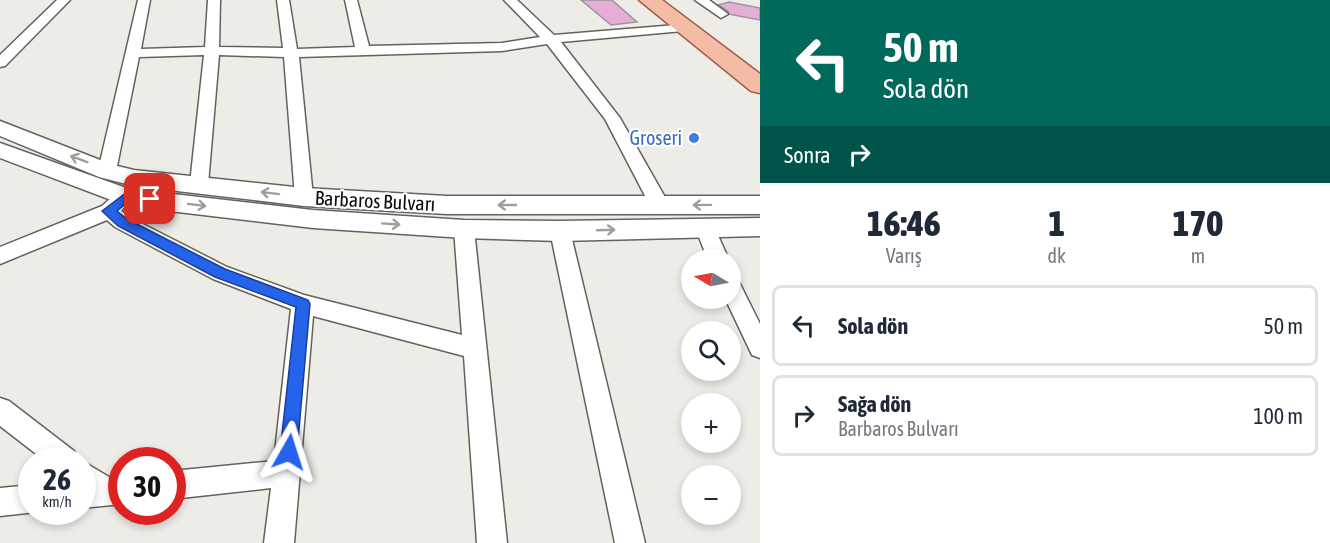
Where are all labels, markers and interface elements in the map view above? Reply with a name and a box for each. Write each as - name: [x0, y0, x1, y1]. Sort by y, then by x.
- text: 50 m: [883, 23, 958, 71]
- icon: left: [784, 24, 862, 102]
- text: Sola dön: [883, 73, 969, 104]
- place label: Groseri: [629, 126, 682, 149]
- marker: Groseri: [687, 131, 701, 145]
- icon: right: [843, 138, 876, 171]
- text: Sonra: [784, 142, 831, 168]
- one-way arrow: [70, 153, 89, 164]
- pin: [124, 173, 175, 224]
- icon: arrive: [133, 182, 166, 215]
- street label: Barbaros Bulvarı: [314, 186, 436, 215]
- one-way arrow: [261, 187, 280, 198]
- one-way arrow: [497, 199, 517, 211]
- one-way arrow: [692, 199, 712, 211]
- one-way arrow: [186, 200, 206, 211]
- text: 16:46: [867, 202, 941, 244]
- text: 1: [1048, 202, 1065, 244]
- text: 170: [1172, 202, 1223, 244]
- one-way arrow: [380, 219, 400, 230]
- one-way arrow: [596, 224, 616, 236]
- text: Varış: [886, 244, 922, 267]
- text: dk: [1048, 244, 1066, 267]
- text: m: [1191, 244, 1205, 267]
- north arrow: [681, 249, 741, 309]
- map controls: [681, 249, 741, 525]
- icon: left: [787, 309, 820, 342]
- text: Sola dön: [838, 313, 908, 339]
- text: 50 m: [1263, 313, 1303, 339]
- button: search: [681, 321, 741, 381]
- text: Sağa dön: [838, 391, 911, 417]
- button: +: [681, 393, 741, 453]
- icon: right: [787, 399, 820, 432]
- text: 100 m: [1253, 403, 1303, 429]
- text: Barbaros Bulvarı: [838, 417, 959, 440]
- position arrow: [257, 420, 321, 484]
- speed limit sign: 30: [108, 447, 186, 525]
- text: 26: [43, 462, 71, 496]
- button: −: [681, 465, 741, 525]
- text: km/h: [42, 493, 72, 510]

